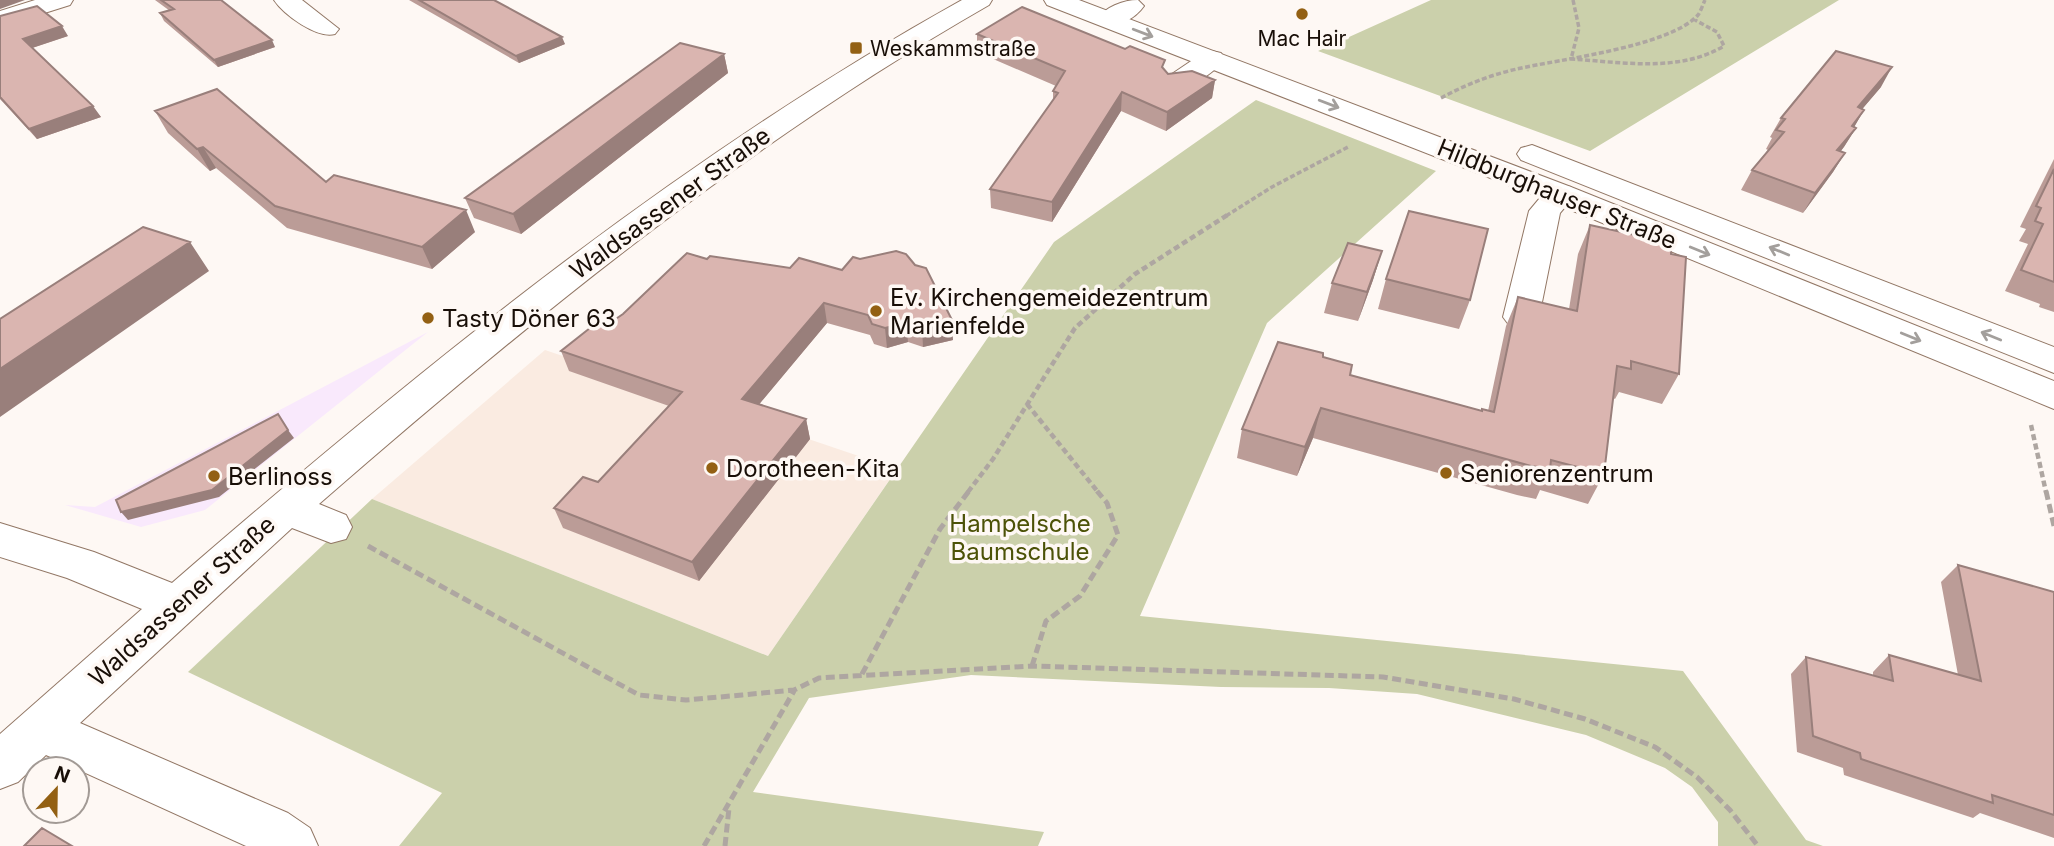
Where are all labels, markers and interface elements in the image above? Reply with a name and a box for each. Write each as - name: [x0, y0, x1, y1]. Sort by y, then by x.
- marker: Mac Hair: [1294, 6, 1310, 22]
- place label: Mac Hair: [1257, 26, 1347, 51]
- one-way arrow: [1131, 28, 1153, 40]
- place label: Weskammstraße: [870, 36, 1036, 61]
- marker: Weskammstraße: [848, 40, 864, 56]
- one-way arrow: [1318, 98, 1340, 111]
- street label: Waldsassener Straße: [564, 121, 776, 285]
- street label: Hildburghauser Straße: [1433, 133, 1681, 255]
- one-way arrow: [1769, 244, 1791, 257]
- one-way arrow: [1689, 246, 1710, 259]
- place label: Ev. Kirchengemeidezentrum Marienfelde: [890, 283, 1209, 340]
- marker: Ev. Kirchengemeidezentrum Marienfelde: [868, 303, 884, 319]
- place label: Tasty Döner 63: [442, 304, 616, 333]
- marker: Tasty Döner 63: [420, 310, 436, 326]
- one-way arrow: [1980, 329, 2002, 342]
- one-way arrow: [1899, 331, 1921, 344]
- place label: Dorotheen-Kita: [726, 454, 900, 483]
- place label: Seniorenzentrum: [1460, 459, 1654, 488]
- marker: Dorotheen-Kita: [704, 460, 720, 476]
- place label: Berlinoss: [228, 462, 333, 491]
- marker: Seniorenzentrum: [1438, 465, 1454, 481]
- marker: Berlinoss: [206, 468, 222, 484]
- park label: Hampelsche Baumschule: [949, 509, 1091, 566]
- street label: Waldsassener Straße: [83, 510, 281, 692]
- north arrow: [21, 755, 91, 825]
- text: N: [51, 761, 73, 788]

